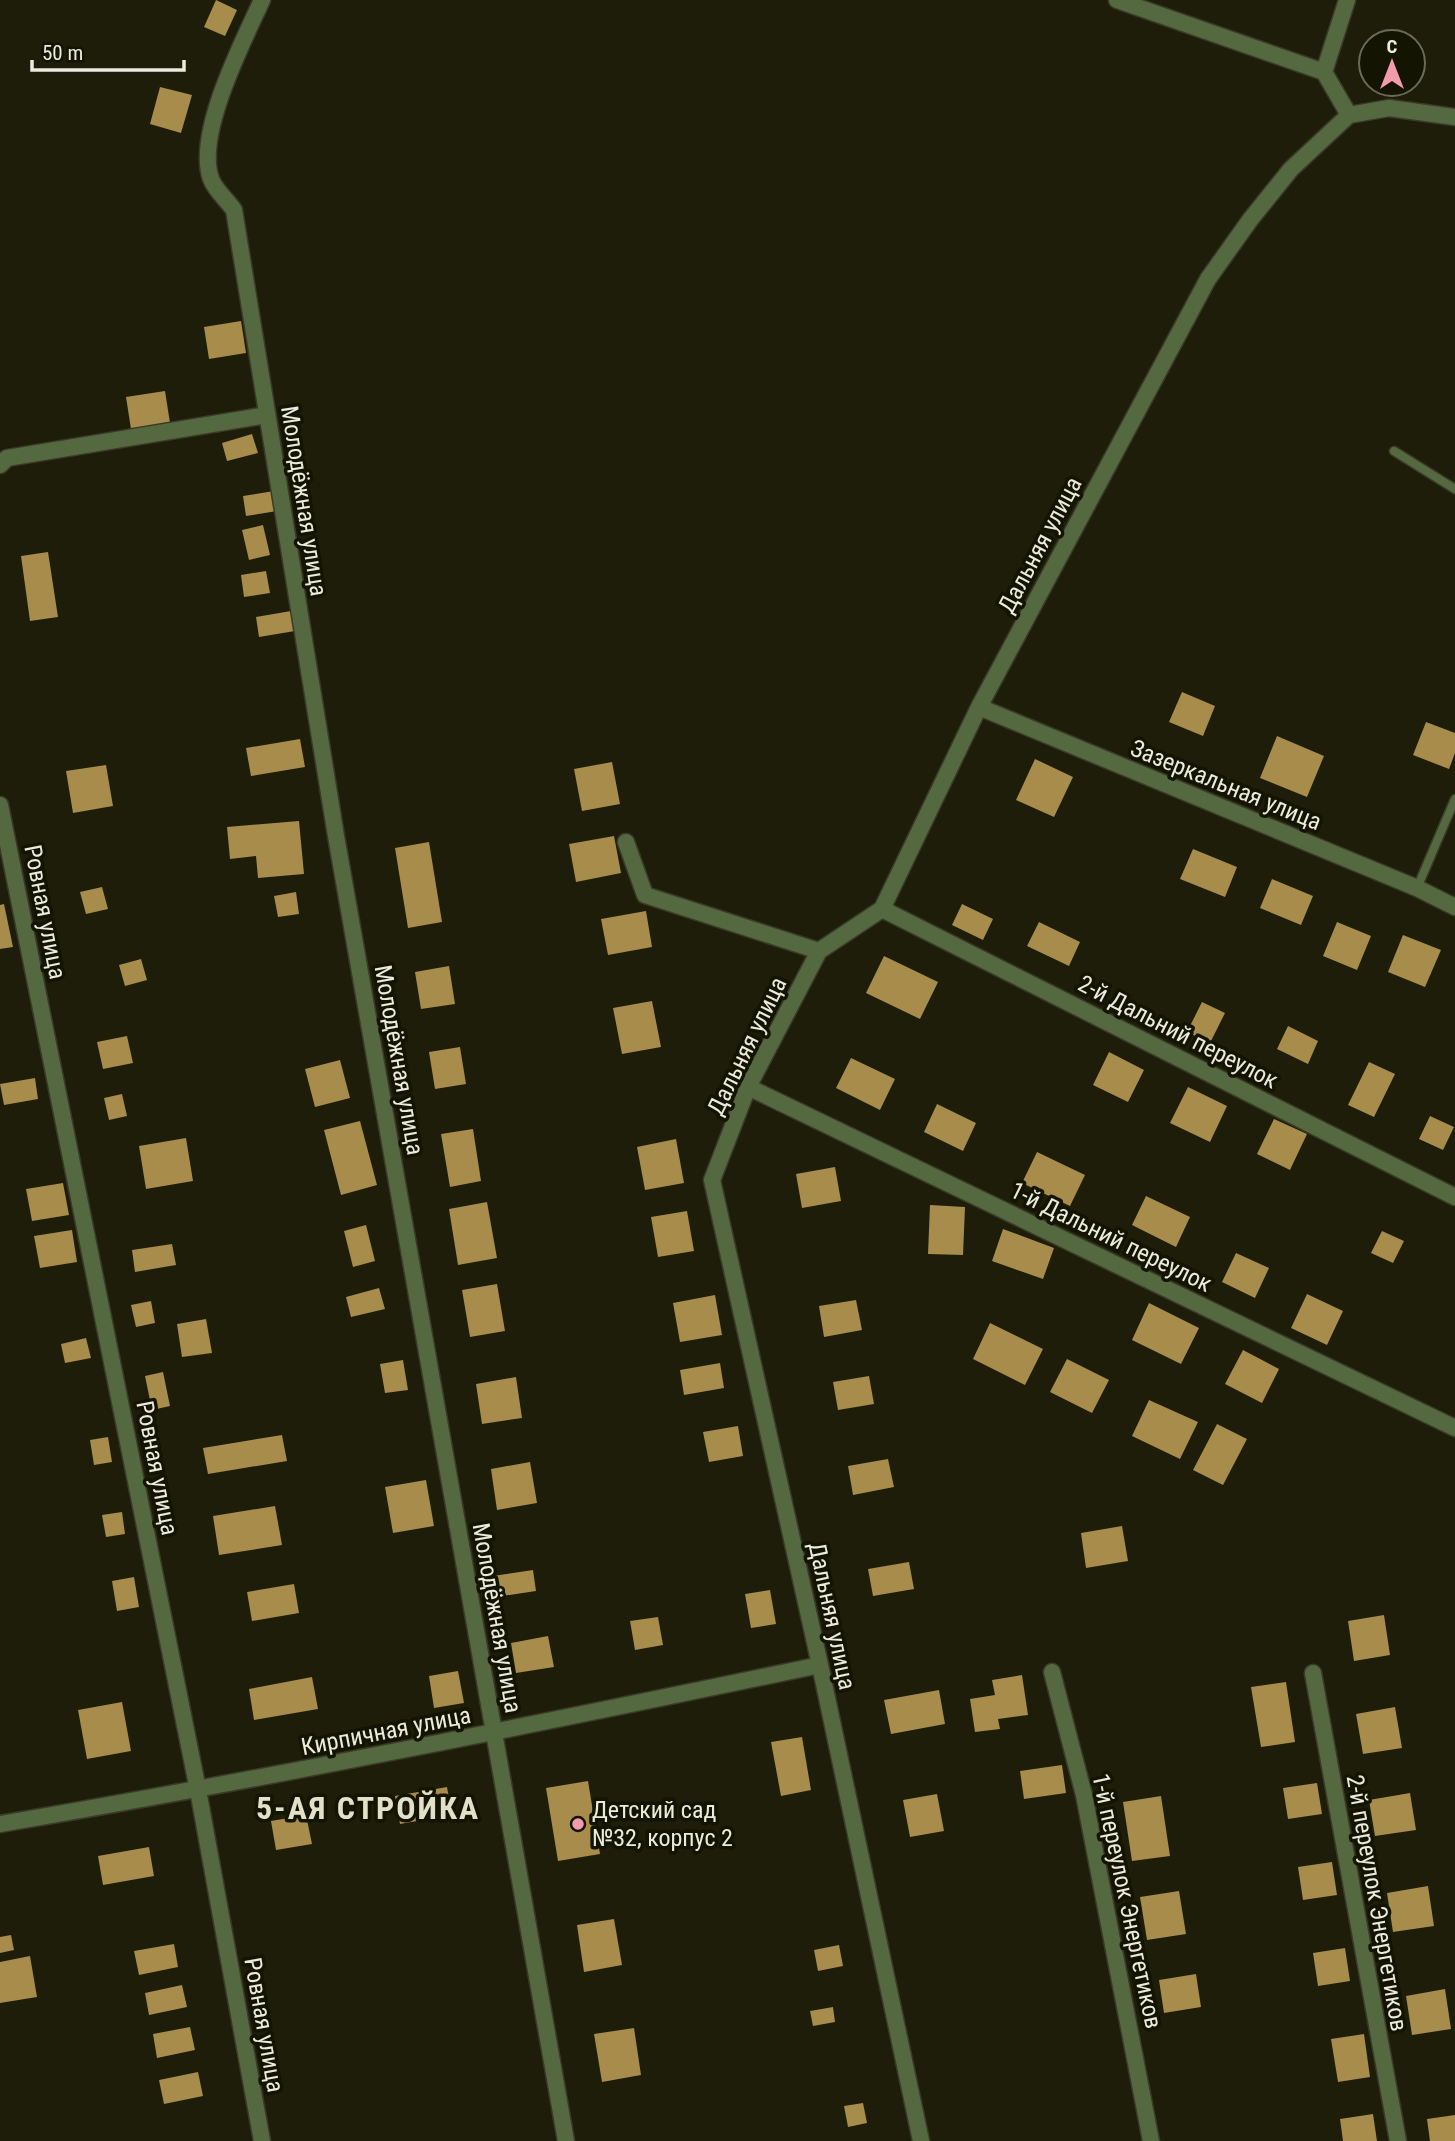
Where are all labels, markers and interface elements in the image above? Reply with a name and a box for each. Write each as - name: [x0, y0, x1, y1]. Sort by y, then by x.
- scale bar: [32, 28, 184, 72]
- north arrow: [1357, 28, 1427, 98]
- text: С: [1387, 35, 1398, 58]
- text: 50 m: [42, 41, 83, 65]
- street label: Молодёжная улица: [275, 404, 333, 598]
- street label: Дальняя улица: [992, 472, 1088, 618]
- street label: Зазеркальная улица: [1126, 734, 1326, 836]
- street label: Ровная улица: [18, 843, 72, 981]
- street label: Молодёжная улица: [369, 963, 429, 1157]
- street label: 2-й Дальний переулок: [1073, 969, 1283, 1095]
- street label: Дальняя улица: [702, 972, 792, 1120]
- street label: 1-й Дальний переулок: [1006, 1176, 1217, 1298]
- street label: Ровная улица: [130, 1399, 184, 1537]
- street label: Молодёжная улица: [467, 1521, 527, 1715]
- street label: Дальняя улица: [803, 1540, 861, 1692]
- street label: Кирпичная улица: [299, 1701, 473, 1761]
- street label: 1-й переулок Энергетиков: [1086, 1771, 1168, 2031]
- street label: 2-й переулок Энергетиков: [1341, 1773, 1413, 2033]
- district label: 5-АЯ СТРОЙКА: [256, 1789, 480, 1827]
- place label: Детский сад №32, корпус 2: [592, 1796, 733, 1852]
- marker: Детский сад №32, корпус 2: [570, 1816, 586, 1832]
- street label: Ровная улица: [238, 1956, 290, 2094]

